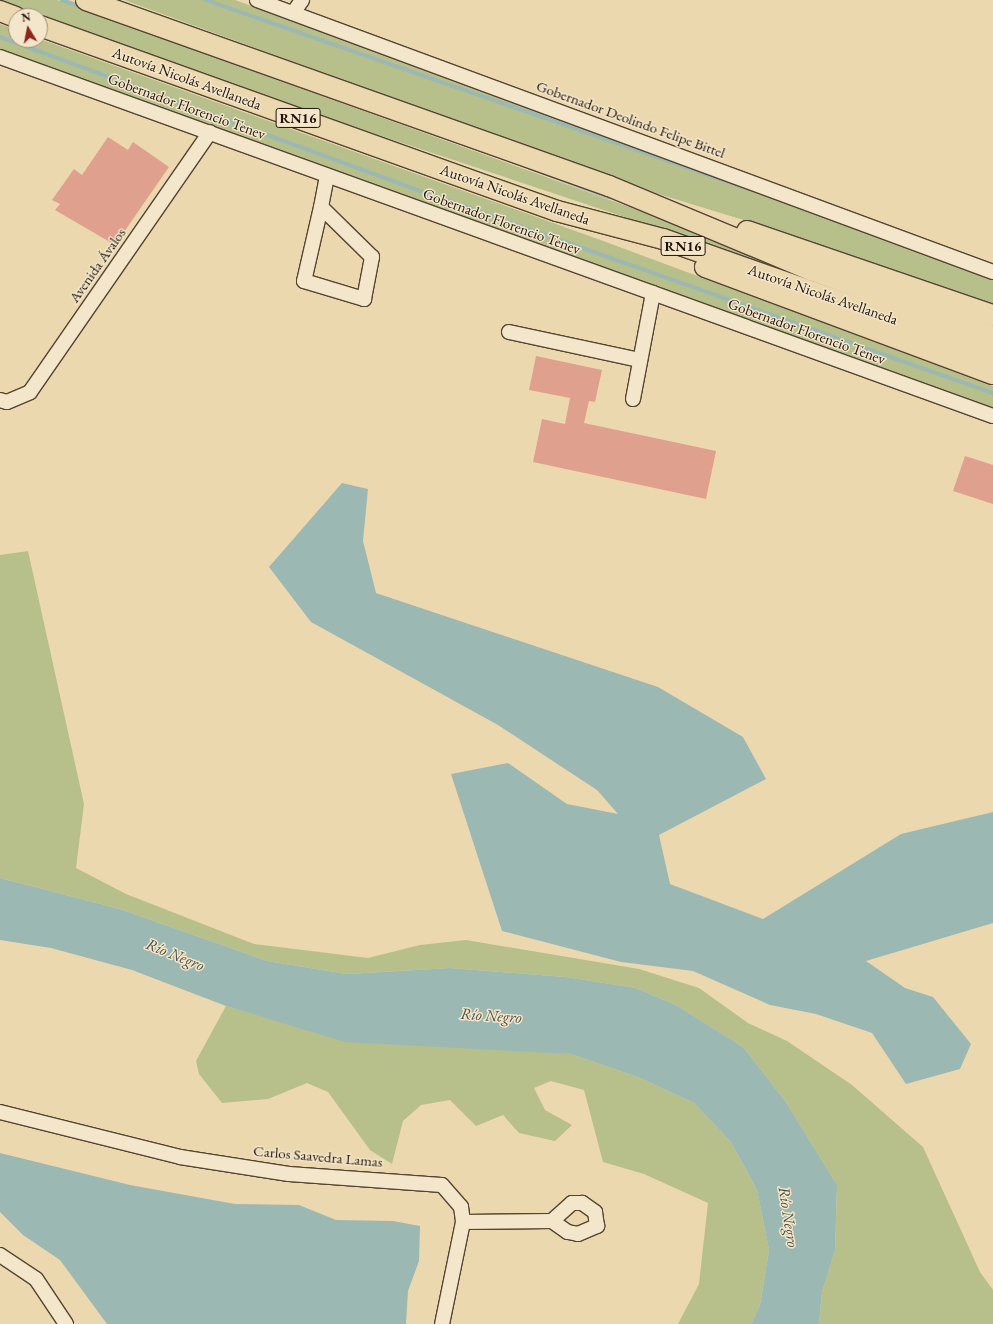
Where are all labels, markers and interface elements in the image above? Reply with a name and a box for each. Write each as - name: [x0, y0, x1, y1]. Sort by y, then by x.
- north arrow: [8, 8, 48, 48]
- text: N: [20, 10, 32, 25]
- street label: Autovía Nicolás Avellaneda: [110, 43, 264, 113]
- street label: Gobernador Florencio Tenev: [106, 69, 268, 143]
- street label: Gobernador Deolindo Felipe Bittel: [534, 76, 728, 162]
- road number: RN16: [275, 106, 321, 130]
- street label: Autovía Nicolás Avellaneda: [438, 160, 592, 228]
- street label: Gobernador Florencio Tenev: [421, 184, 583, 258]
- street label: Avenida Ávalos: [65, 224, 129, 306]
- road number: RN16: [660, 234, 706, 258]
- street label: Autovía Nicolás Avellaneda: [746, 260, 900, 328]
- street label: Gobernador Florencio Tenev: [726, 294, 888, 368]
- water label: Río Negro: [143, 935, 207, 975]
- water label: Río Negro: [460, 1004, 522, 1028]
- street label: Carlos Saavedra Lamas: [253, 1141, 383, 1171]
- water label: Río Negro: [774, 1185, 802, 1249]

